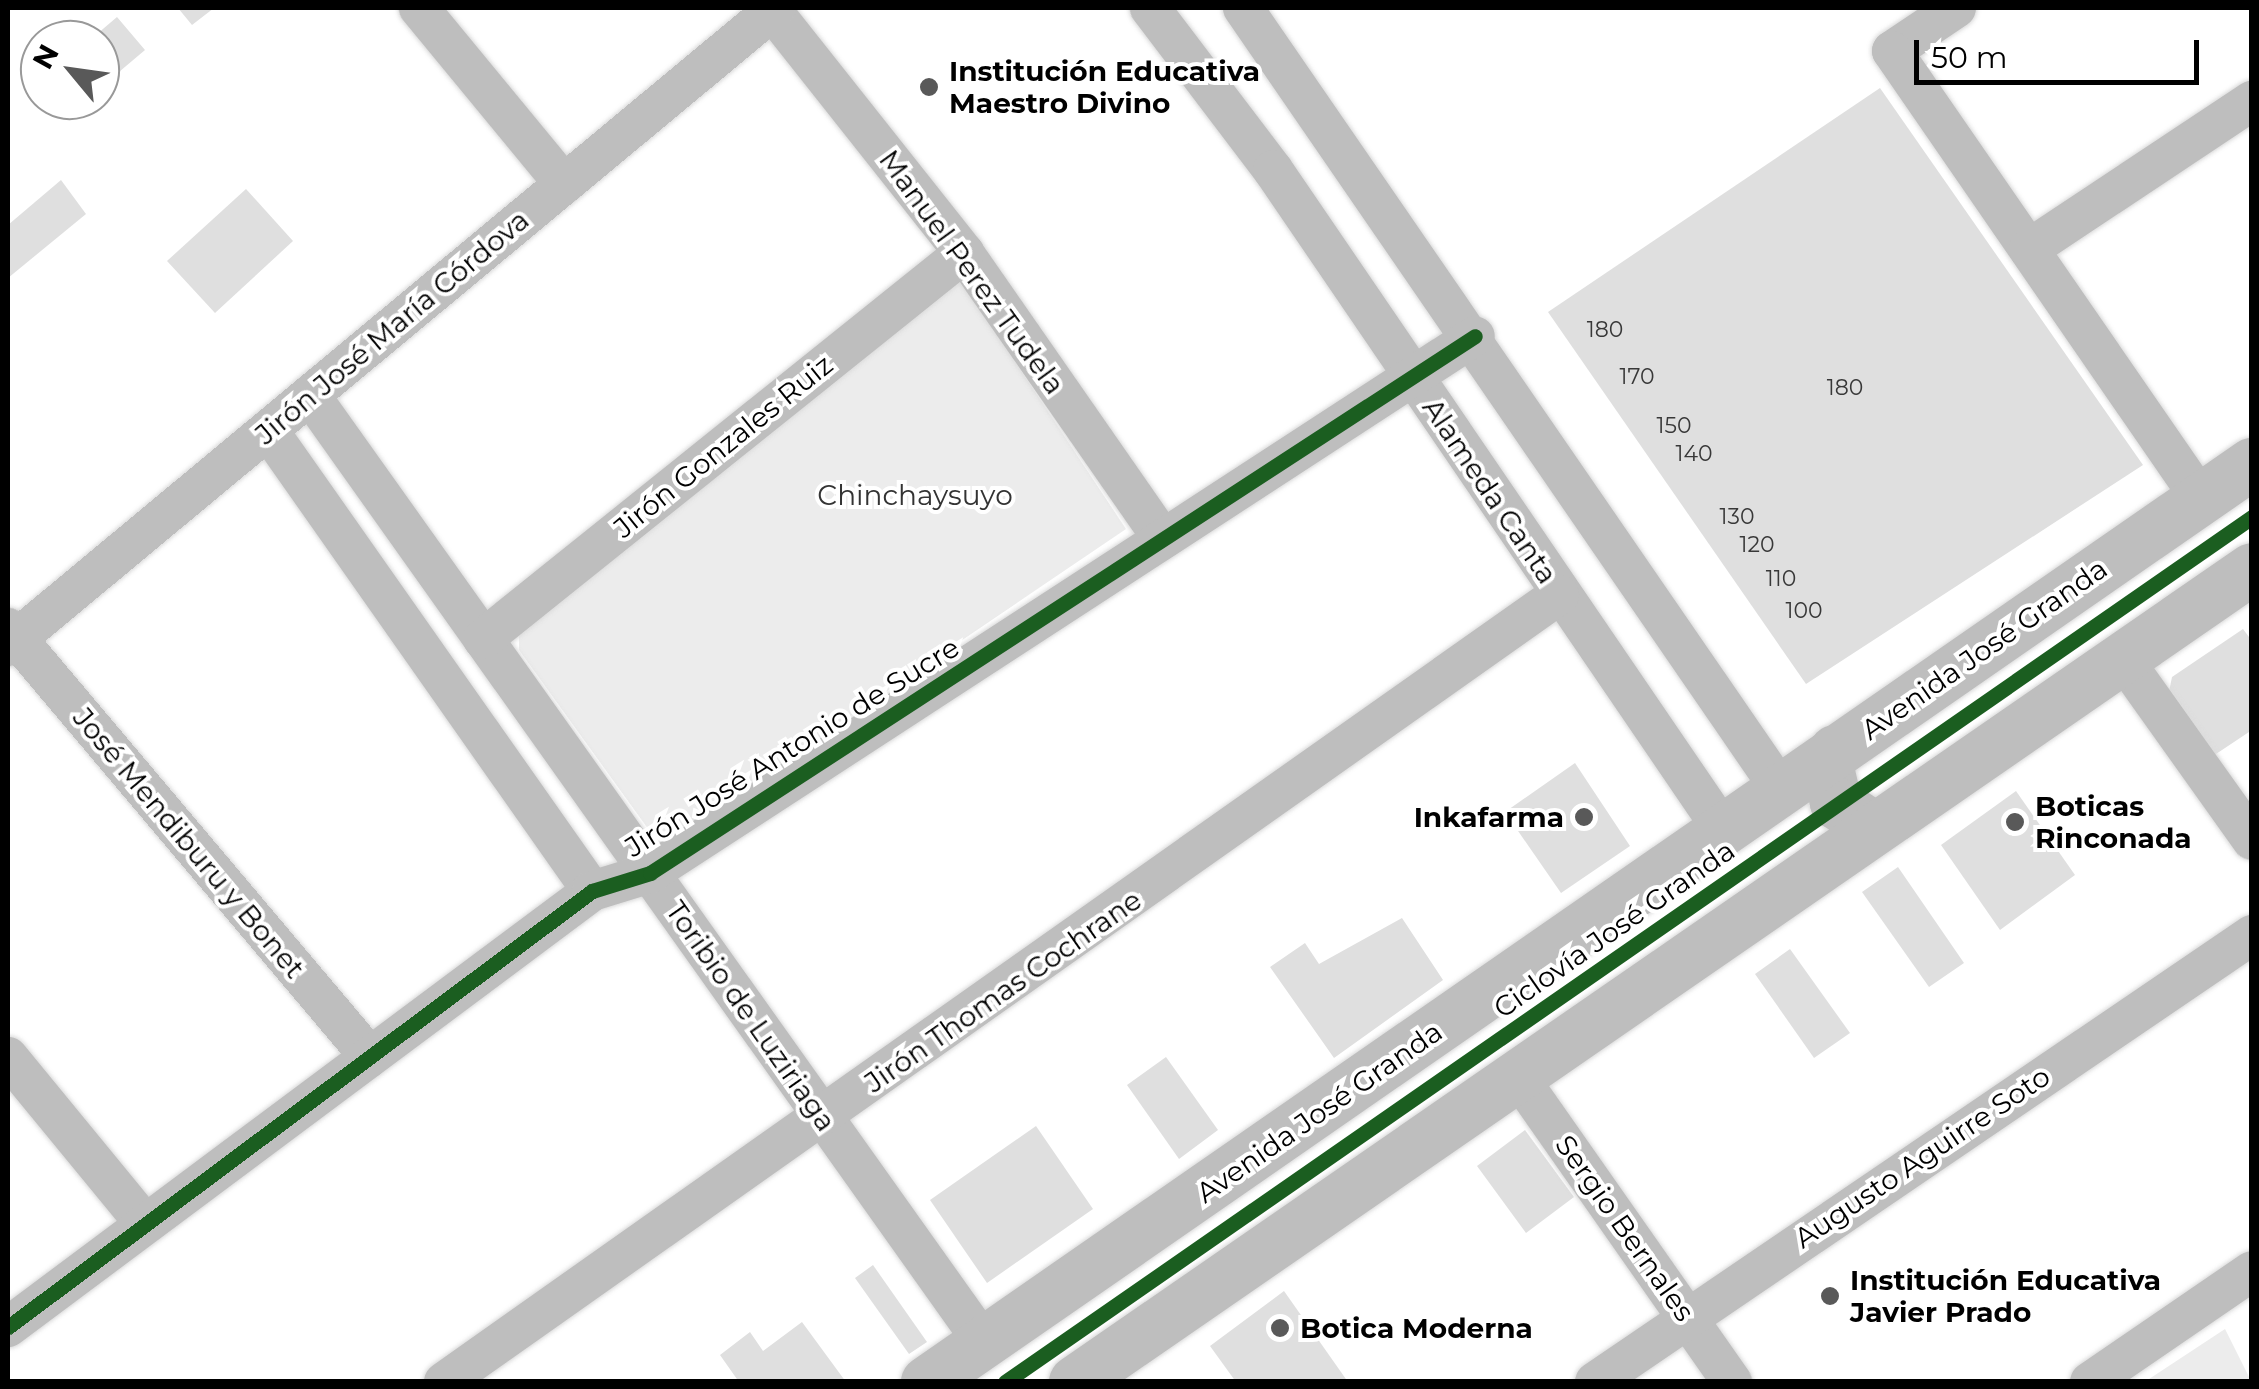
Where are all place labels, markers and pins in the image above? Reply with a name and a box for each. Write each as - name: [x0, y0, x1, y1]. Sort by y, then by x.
- place label: Institución Educativa Maestro Divino: [949, 54, 1260, 120]
- marker: Institución Educativa Maestro Divino: [918, 76, 940, 98]
- place label: Boticas Rinconada: [2035, 789, 2192, 855]
- place label: Inkafarma: [1414, 800, 1564, 834]
- marker: Inkafarma: [1573, 806, 1595, 828]
- marker: Boticas Rinconada: [2004, 811, 2026, 833]
- place label: Institución Educativa Javier Prado: [1850, 1263, 2161, 1329]
- marker: Institución Educativa Javier Prado: [1819, 1285, 1841, 1307]
- place label: Botica Moderna: [1300, 1311, 1533, 1345]
- marker: Botica Moderna: [1269, 1317, 1291, 1339]

